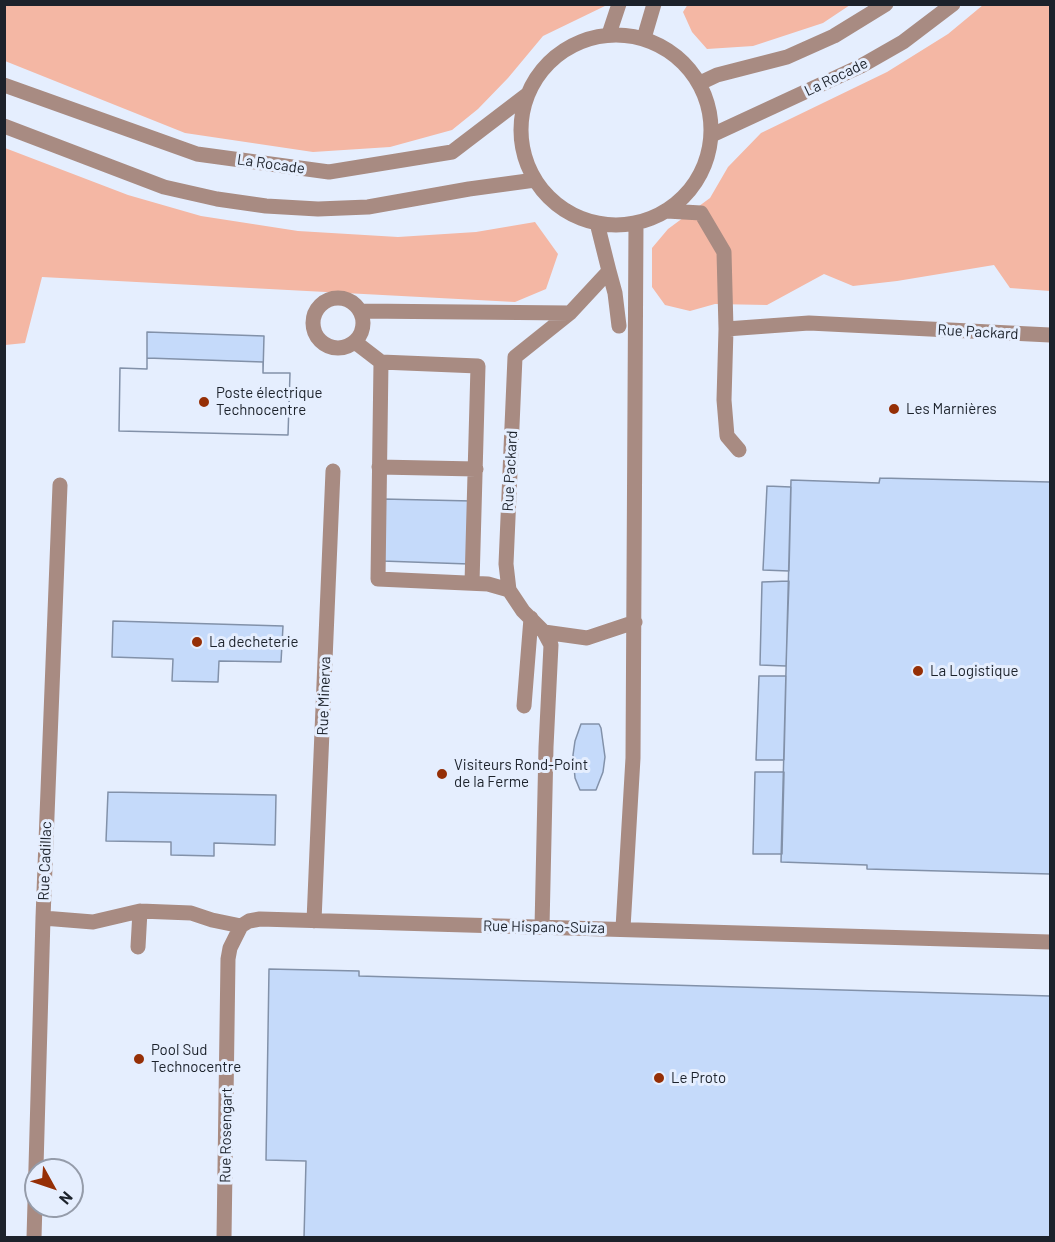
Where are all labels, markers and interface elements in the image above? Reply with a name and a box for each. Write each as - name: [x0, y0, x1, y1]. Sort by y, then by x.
- street label: La Rocade: [801, 54, 871, 100]
- street label: La Rocade: [236, 150, 306, 178]
- street label: Rue Packard: [937, 321, 1019, 343]
- place label: Poste électrique Technocentre: [216, 384, 323, 419]
- marker: Poste électrique Technocentre: [197, 395, 211, 409]
- place label: Les Marnières: [906, 400, 997, 418]
- marker: Les Marnières: [887, 402, 901, 416]
- street label: Rue Packard: [499, 430, 521, 512]
- place label: La decheterie: [209, 633, 299, 651]
- marker: La decheterie: [190, 635, 204, 649]
- street label: Rue Minerva: [314, 656, 334, 736]
- place label: La Logistique: [930, 662, 1019, 680]
- marker: La Logistique: [911, 664, 925, 678]
- place label: Visiteurs Rond-Point de la Ferme: [454, 756, 588, 791]
- marker: Visiteurs Rond-Point de la Ferme: [435, 767, 449, 781]
- street label: Rue Cadillac: [35, 821, 55, 901]
- street label: Rue Hispano-Suiza: [483, 917, 605, 937]
- place label: Pool Sud Technocentre: [151, 1041, 241, 1076]
- marker: Pool Sud Technocentre: [132, 1052, 146, 1066]
- place label: Le Proto: [671, 1069, 726, 1087]
- marker: Le Proto: [652, 1071, 666, 1085]
- street label: Rue Rosengart: [216, 1087, 236, 1183]
- north arrow: [24, 1158, 84, 1218]
- text: N: [56, 1188, 77, 1209]

